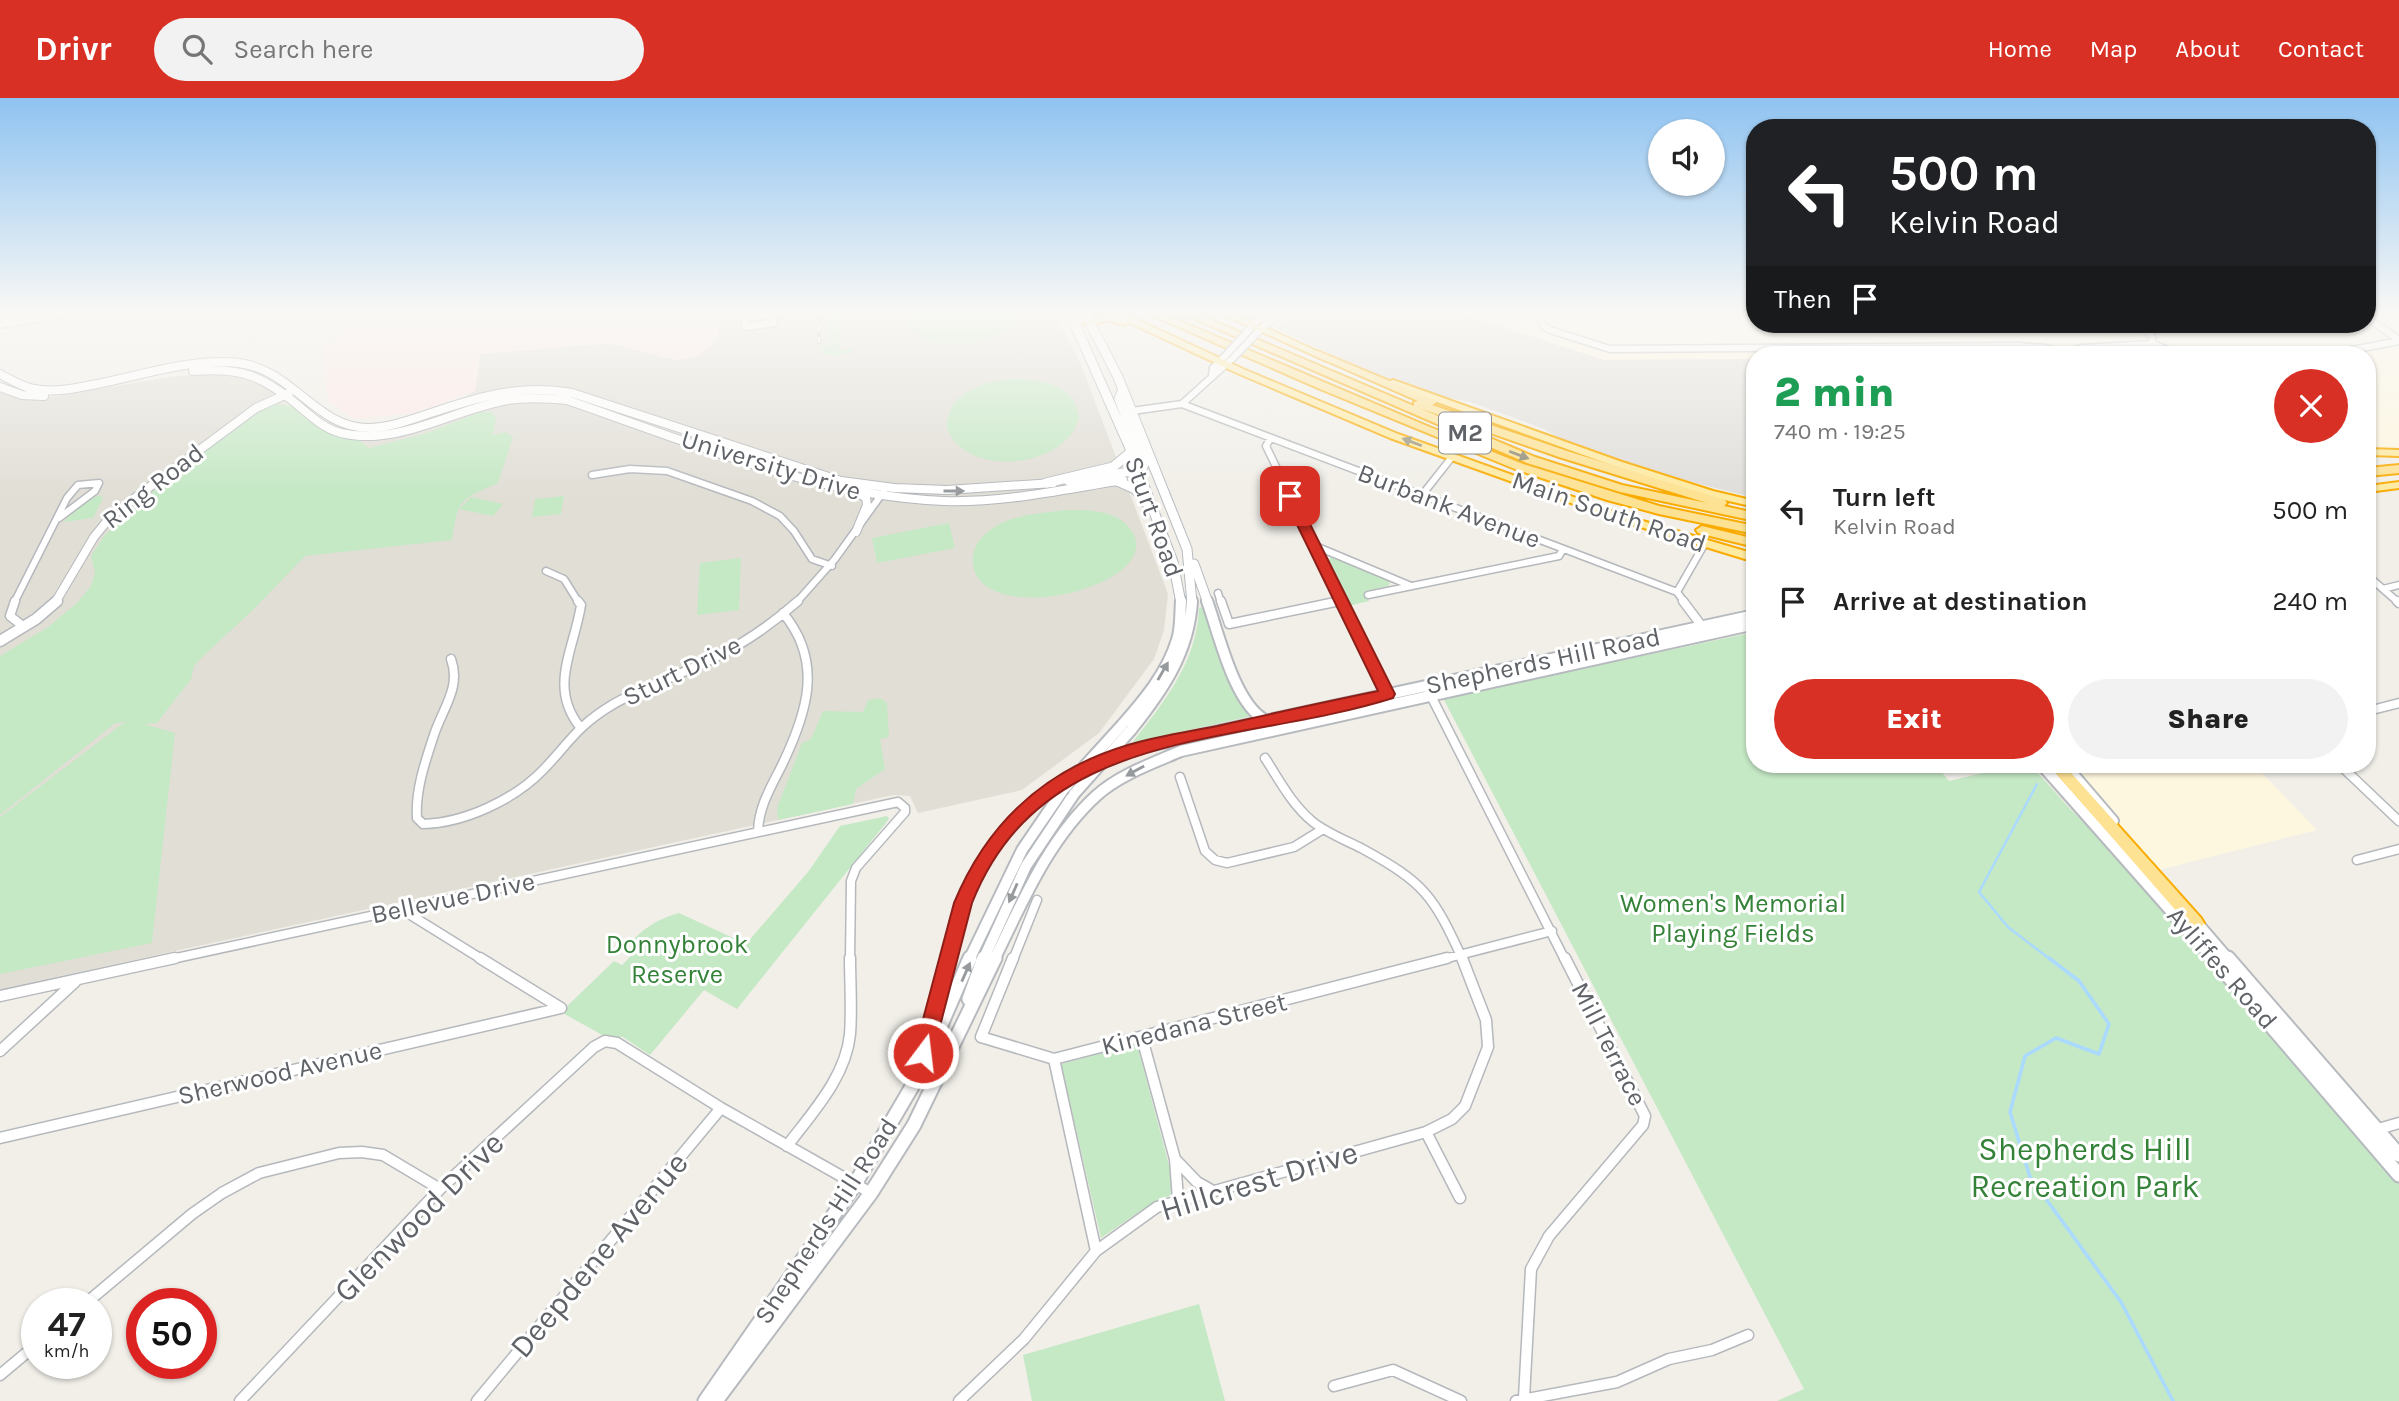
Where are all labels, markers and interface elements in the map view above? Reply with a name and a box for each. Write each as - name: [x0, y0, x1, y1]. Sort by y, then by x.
- search box: [154, 18, 644, 81]
- text: Drivr: [35, 30, 112, 68]
- icon: search: [178, 30, 216, 68]
- text: Search here: [234, 34, 373, 65]
- text: Home: [1988, 35, 2052, 63]
- text: Map: [2090, 35, 2137, 63]
- text: About: [2175, 35, 2240, 63]
- text: Contact: [2278, 35, 2364, 63]
- map controls: [1648, 119, 1725, 196]
- button: sound: [1648, 119, 1725, 196]
- text: 500 m: [1889, 145, 2038, 202]
- icon: left: [1774, 147, 1865, 238]
- text: Kelvin Road: [1889, 204, 2060, 241]
- icon: arrive: [1846, 280, 1884, 318]
- text: Then: [1774, 284, 1832, 315]
- text: 2 min: [1774, 367, 1894, 417]
- button: close: [2274, 369, 2348, 443]
- road number: M2: [1439, 412, 1491, 454]
- text: 740 m · 19:25: [1774, 418, 1906, 445]
- street label: University Drive: [677, 423, 865, 507]
- street label: Ring Road: [96, 437, 210, 535]
- one-way arrow: [1402, 437, 1423, 448]
- one-way arrow: [1509, 450, 1530, 461]
- street label: Sturt Road: [1118, 452, 1190, 582]
- street label: Burbank Avenue: [1353, 457, 1545, 555]
- street label: Main South Road: [1508, 464, 1710, 560]
- pin: [1260, 466, 1320, 526]
- icon: arrive: [1271, 477, 1309, 515]
- text: Turn left: [1833, 482, 1935, 513]
- one-way arrow: [943, 485, 965, 496]
- icon: left: [1774, 492, 1812, 530]
- text: 500 m: [2272, 495, 2348, 526]
- text: Kelvin Road: [1833, 513, 1956, 540]
- icon: arrive: [1774, 583, 1812, 621]
- text: Arrive at destination: [1833, 586, 2087, 617]
- text: 240 m: [2272, 586, 2348, 617]
- street label: Shepherds Hill Road: [1423, 621, 1663, 701]
- street label: Sturt Drive: [618, 629, 746, 713]
- one-way arrow: [1156, 661, 1169, 680]
- button: Exit: [1774, 679, 2054, 759]
- button: Share: [2068, 679, 2348, 759]
- one-way arrow: [1125, 765, 1145, 777]
- street label: Bellevue Drive: [368, 866, 538, 930]
- one-way arrow: [1007, 883, 1019, 903]
- park label: Women's Memorial Playing Fields: [1620, 888, 1846, 949]
- street label: Ayliffes Road: [2160, 900, 2284, 1036]
- park label: Donnybrook Reserve: [606, 929, 748, 990]
- one-way arrow: [961, 961, 972, 982]
- street label: Mill Terrace: [1565, 977, 1653, 1111]
- street label: Kinedana Street: [1098, 986, 1290, 1062]
- position arrow: [886, 1016, 960, 1090]
- street label: Sherwood Avenue: [175, 1034, 385, 1112]
- street label: Shepherds Hill Road: [748, 1112, 904, 1330]
- street label: Glenwood Drive: [326, 1124, 512, 1310]
- park label: Shepherds Hill Recreation Park: [1970, 1131, 2200, 1205]
- street label: Hillcrest Drive: [1156, 1133, 1362, 1229]
- street label: Deepdene Avenue: [502, 1145, 696, 1365]
- speed limit sign: 50: [126, 1288, 217, 1379]
- text: 47: [47, 1304, 86, 1345]
- text: km/h: [44, 1340, 89, 1362]

